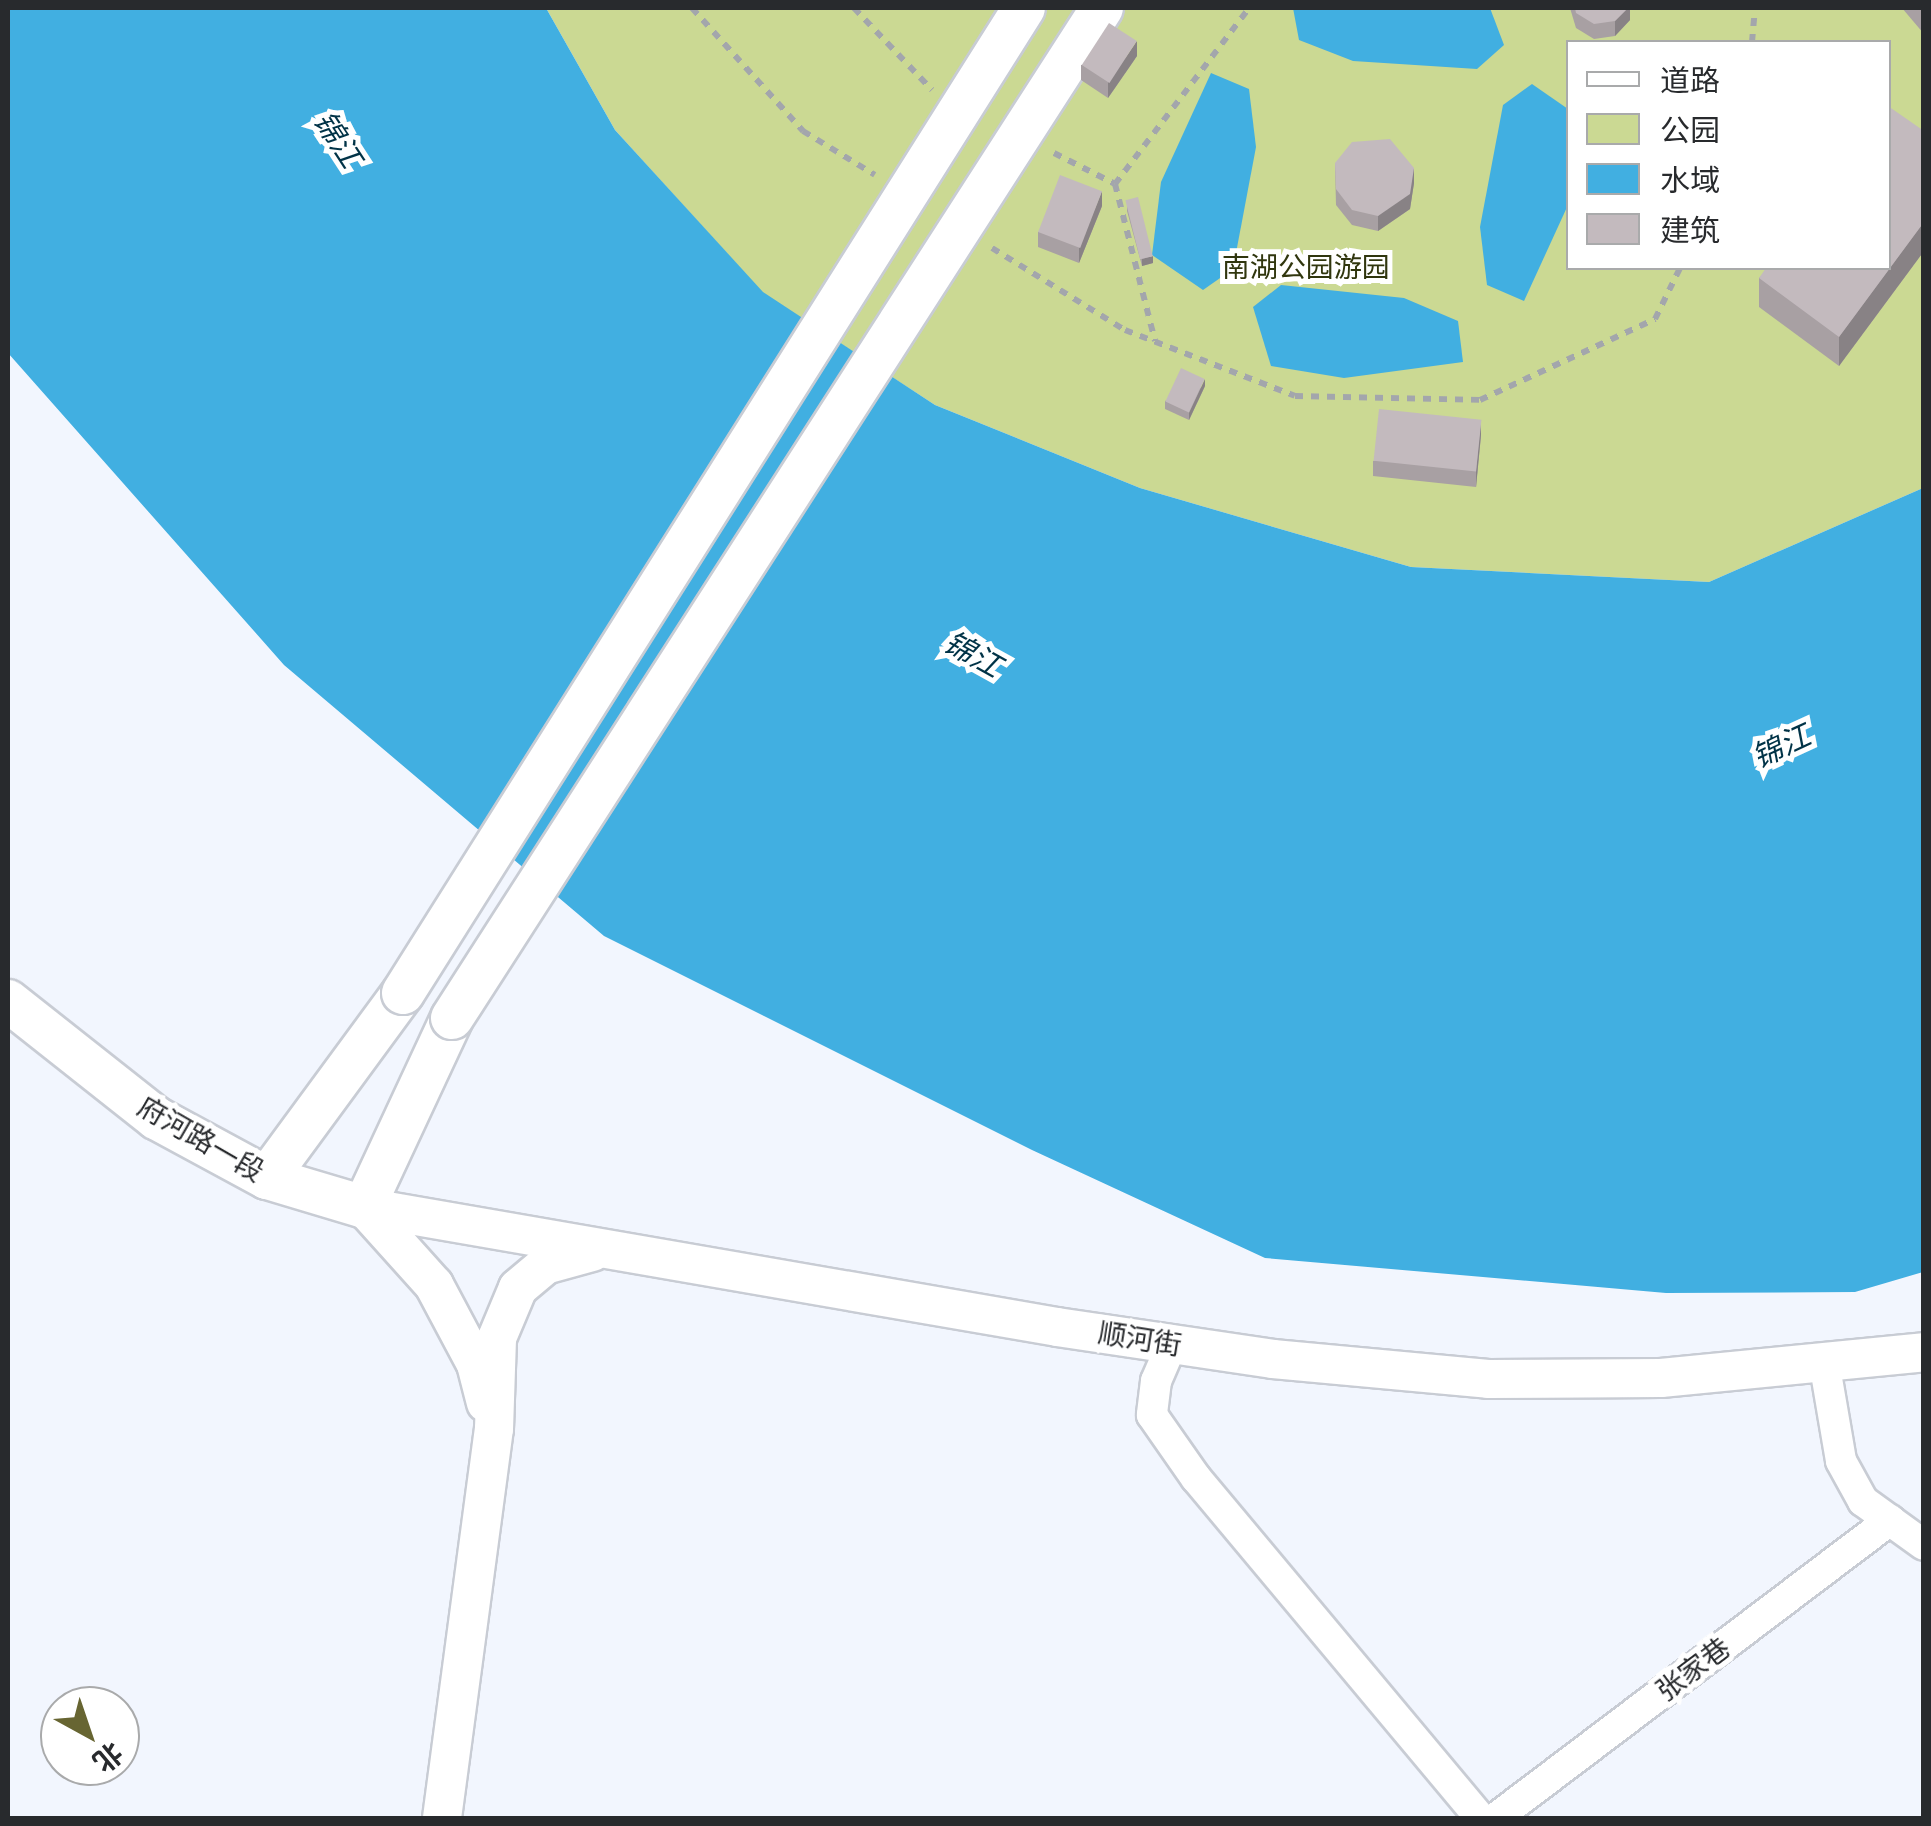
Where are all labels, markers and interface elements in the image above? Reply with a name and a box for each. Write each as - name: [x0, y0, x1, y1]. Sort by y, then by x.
- legend: [1566, 40, 1891, 270]
- text: 道路: [1660, 57, 1720, 103]
- water label: 锦江: [307, 104, 369, 174]
- text: 公园: [1660, 107, 1720, 153]
- text: 水域: [1660, 157, 1720, 203]
- text: 建筑: [1660, 207, 1720, 253]
- park label: 南湖公园游园: [1222, 250, 1390, 284]
- water label: 锦江: [938, 624, 1008, 684]
- water label: 锦江: [1746, 717, 1816, 775]
- street label: 府河路一段: [132, 1089, 270, 1189]
- street label: 顺河街: [1096, 1316, 1184, 1362]
- street label: 张家巷: [1649, 1630, 1737, 1708]
- north arrow: [40, 1686, 140, 1786]
- text: 北: [84, 1732, 133, 1783]

